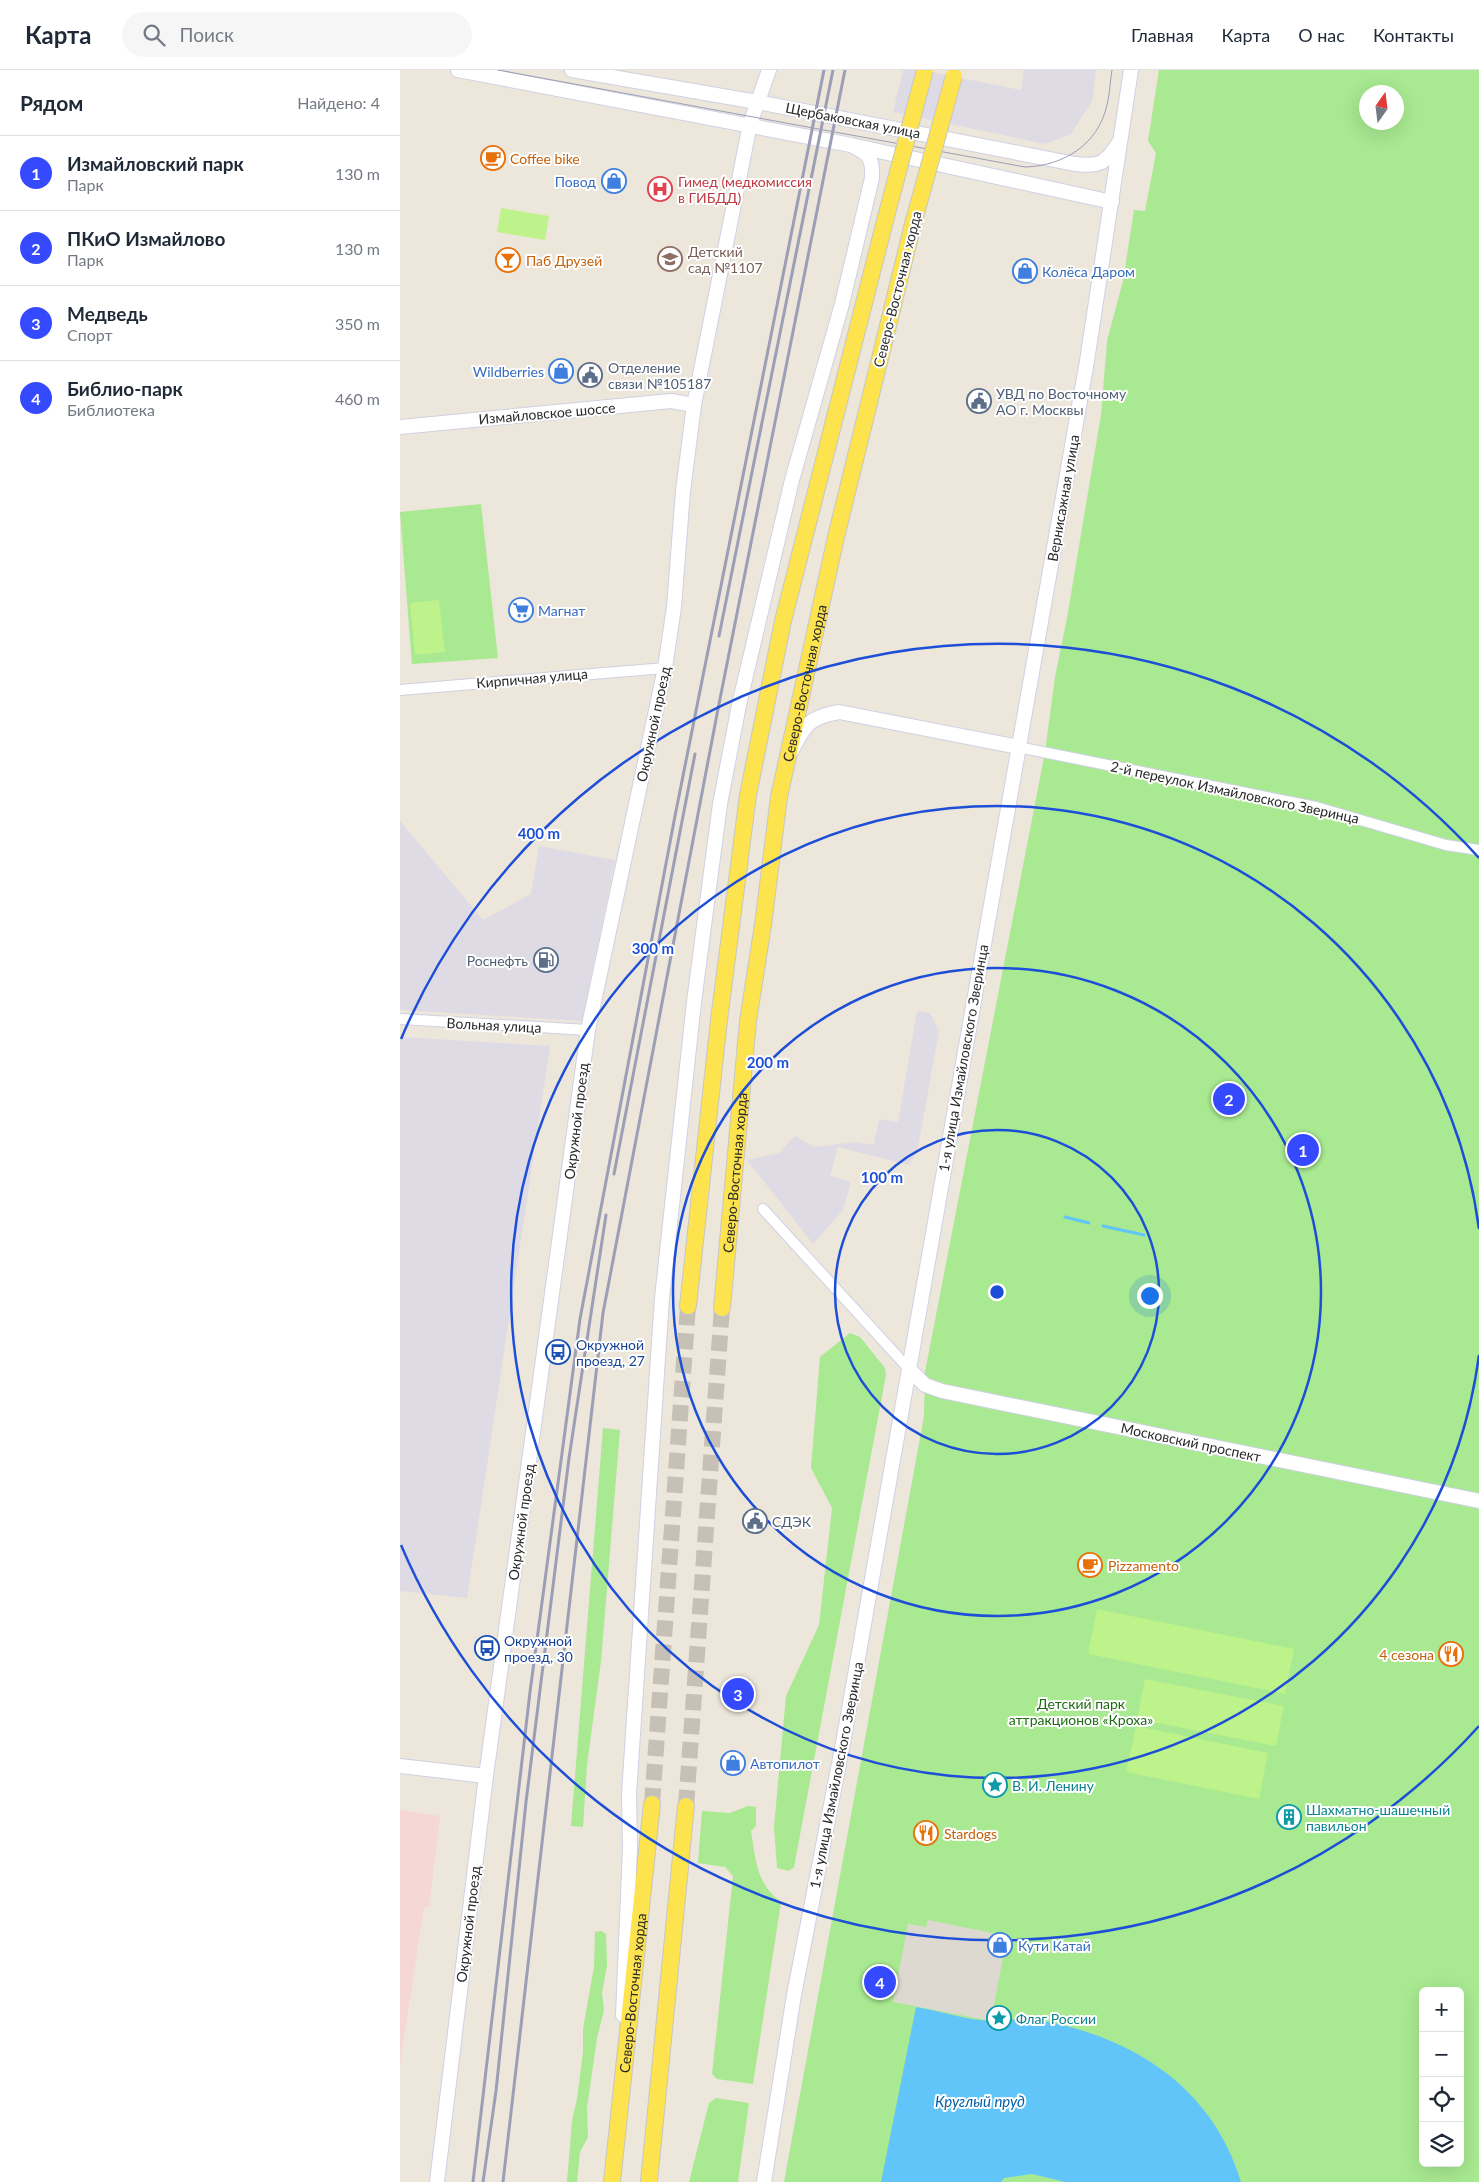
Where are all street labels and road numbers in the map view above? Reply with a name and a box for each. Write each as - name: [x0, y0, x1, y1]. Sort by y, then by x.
- street label: Щербаковская улица: [784, 99, 922, 141]
- street label: Северо-Восточная хорда: [869, 209, 925, 369]
- street label: Измайловское шоссе: [478, 399, 616, 427]
- street label: Вернисажная улица: [1043, 433, 1083, 563]
- street label: Северо-Восточная хорда: [778, 603, 830, 763]
- street label: Окружной проезд: [632, 664, 674, 783]
- street label: Кирпичная улица: [476, 665, 589, 691]
- street label: 2-й переулок Измайловского Зверинца: [1109, 757, 1361, 827]
- street label: 1-я улица Измайловского Зверинца: [935, 943, 991, 1173]
- street label: Вольная улица: [446, 1014, 542, 1036]
- street label: Окружной проезд: [560, 1061, 592, 1180]
- street label: Северо-Восточная хорда: [719, 1092, 750, 1253]
- street label: Московский проспект: [1119, 1419, 1263, 1465]
- street label: Окружной проезд: [504, 1462, 538, 1581]
- street label: 1-я улица Измайловского Зверинца: [806, 1660, 866, 1890]
- street label: Окружной проезд: [452, 1864, 484, 1983]
- street label: Северо-Восточная хорда: [615, 1912, 649, 2074]

